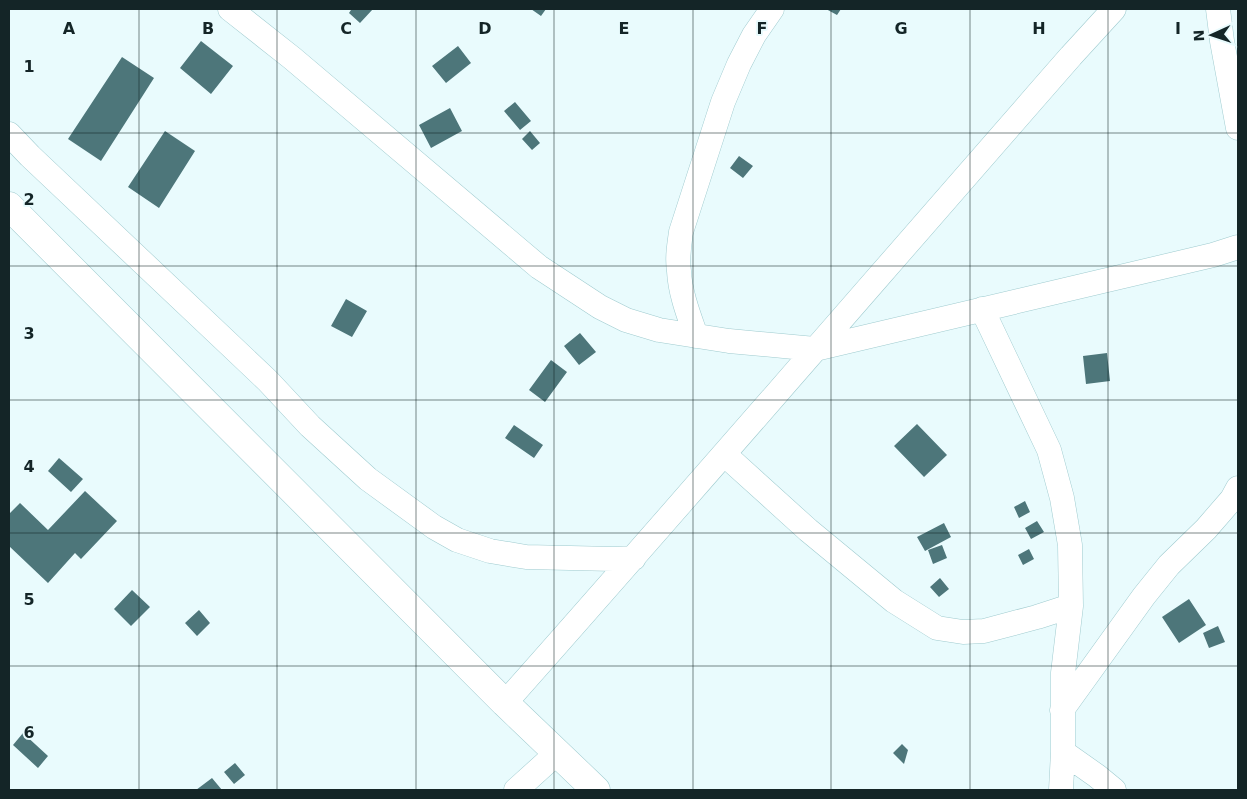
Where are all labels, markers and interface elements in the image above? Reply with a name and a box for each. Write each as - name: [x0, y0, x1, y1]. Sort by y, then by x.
- north arrow: [1187, 10, 1237, 60]
- text: A: [63, 19, 76, 38]
- text: B: [202, 19, 214, 38]
- text: C: [340, 19, 352, 38]
- text: D: [478, 19, 492, 38]
- text: E: [619, 19, 629, 38]
- text: F: [757, 19, 767, 38]
- text: G: [894, 19, 908, 38]
- text: H: [1032, 19, 1046, 38]
- text: I: [1175, 19, 1181, 38]
- text: N: [1191, 29, 1207, 42]
- text: 1: [23, 57, 35, 76]
- text: 2: [23, 190, 35, 209]
- text: 3: [23, 324, 35, 343]
- text: 4: [23, 457, 35, 476]
- text: 5: [23, 590, 35, 609]
- text: 6: [23, 723, 35, 742]

